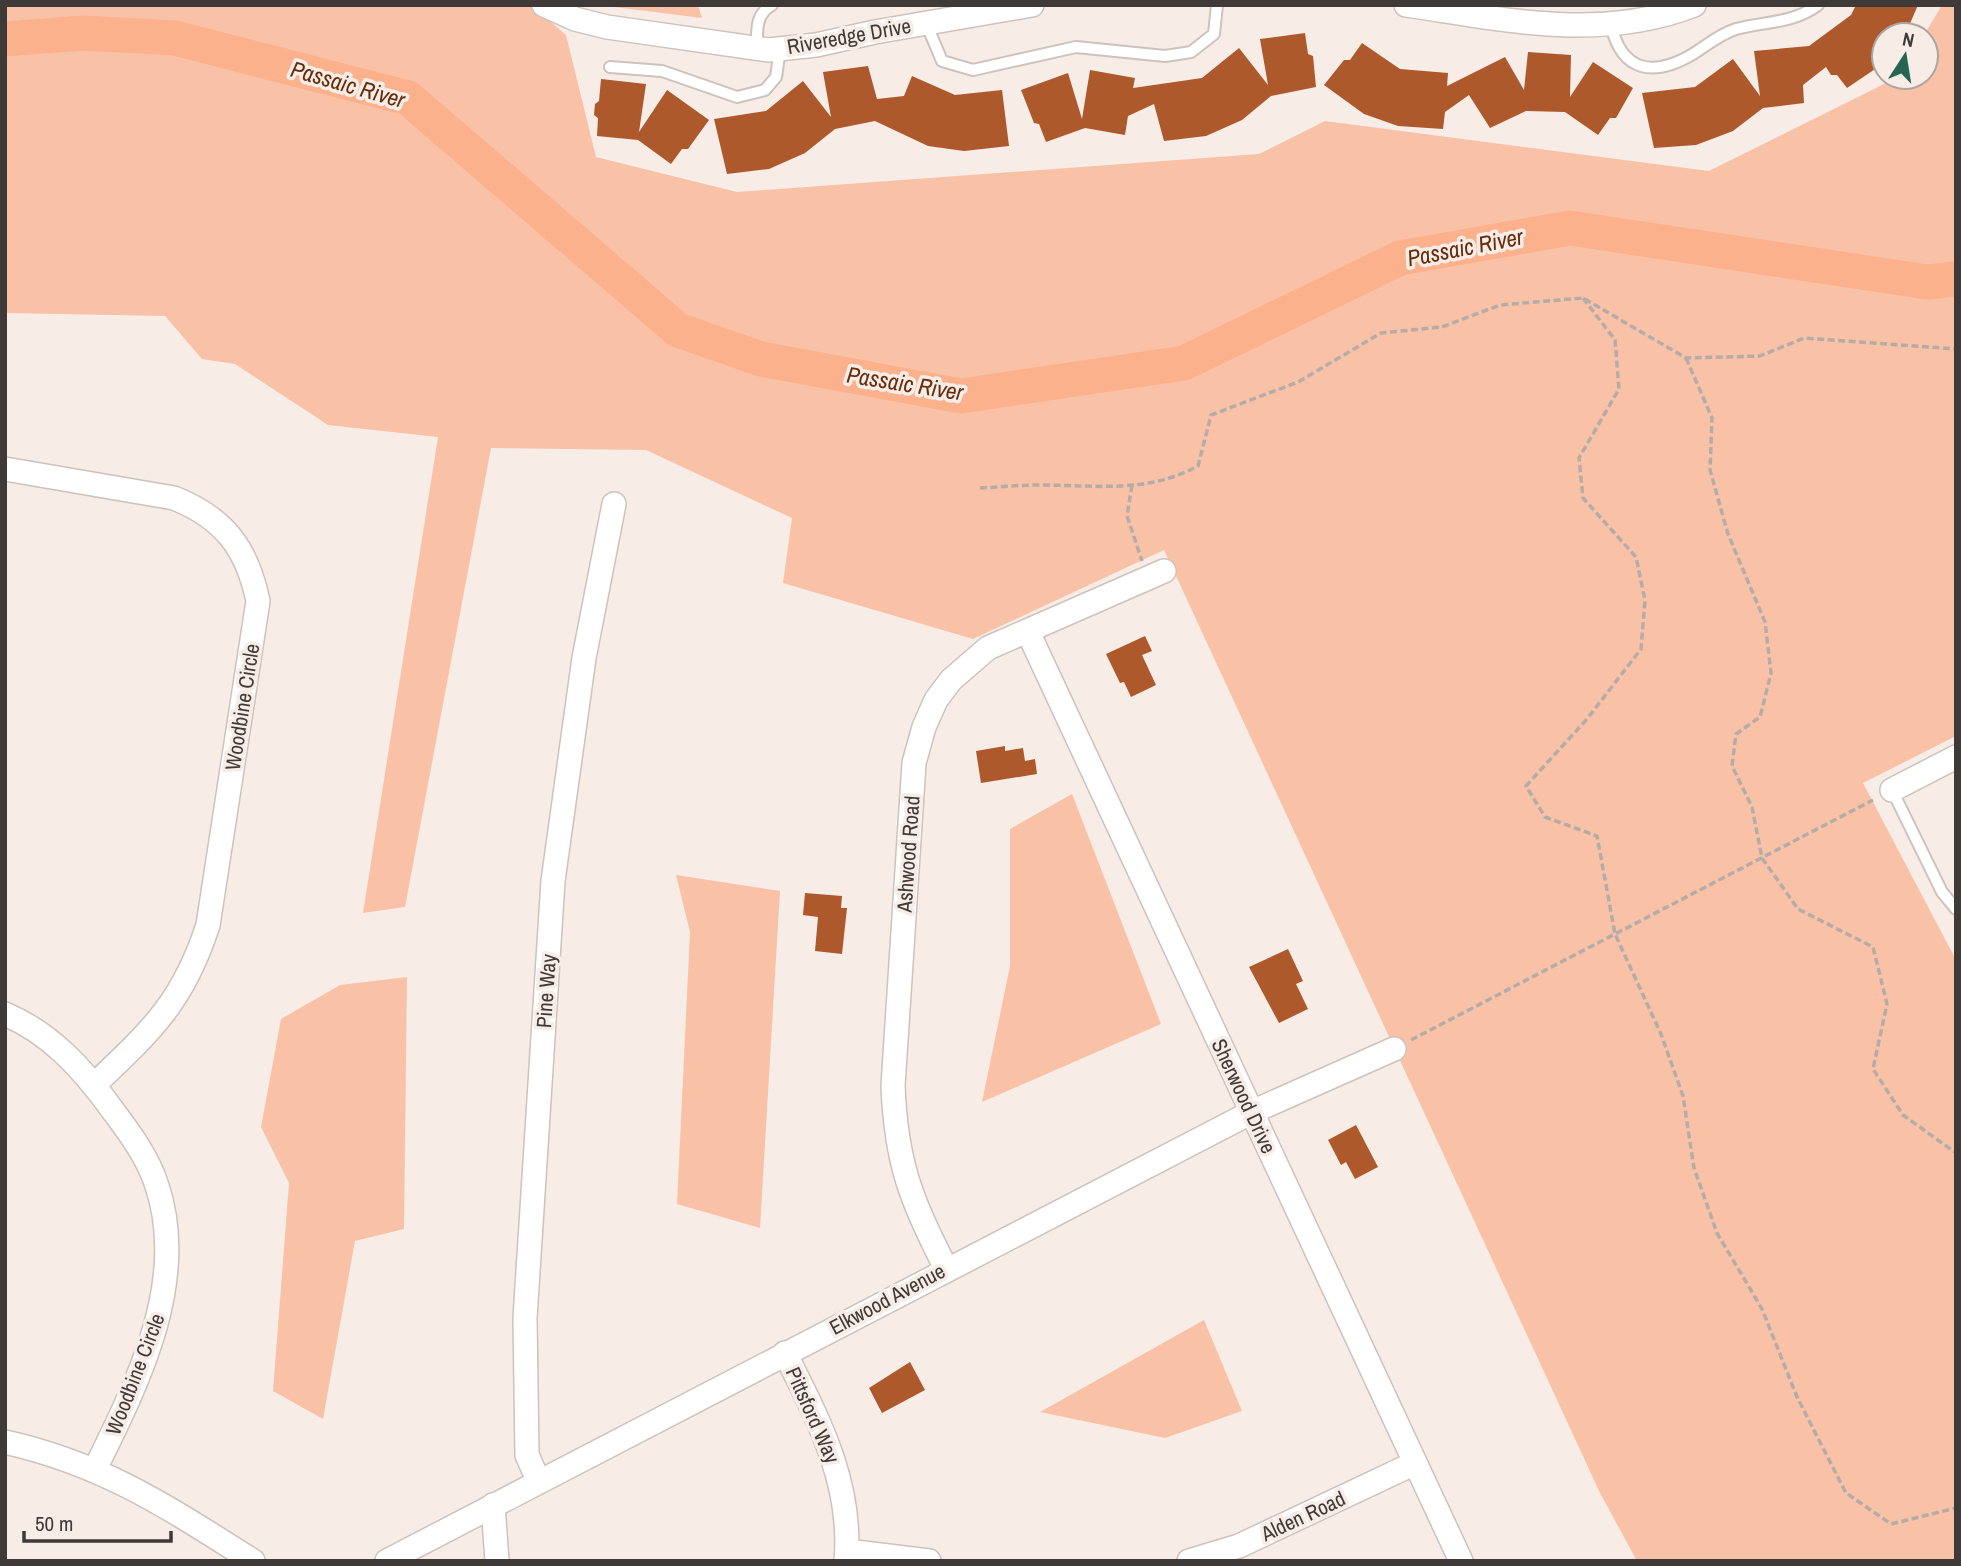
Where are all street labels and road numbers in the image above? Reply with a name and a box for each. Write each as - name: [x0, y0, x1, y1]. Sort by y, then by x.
- street label: Riveredge Drive: [785, 11, 913, 61]
- street label: Woodbine Circle: [218, 642, 266, 772]
- street label: Ashwood Road: [889, 795, 927, 914]
- street label: Pine Way: [529, 953, 563, 1029]
- street label: Sherwood Drive: [1205, 1034, 1283, 1158]
- street label: Elkwood Avenue: [824, 1256, 950, 1342]
- street label: Woodbine Circle: [99, 1309, 171, 1439]
- street label: Pittsford Way: [779, 1362, 847, 1468]
- street label: Alden Road: [1255, 1484, 1350, 1549]

